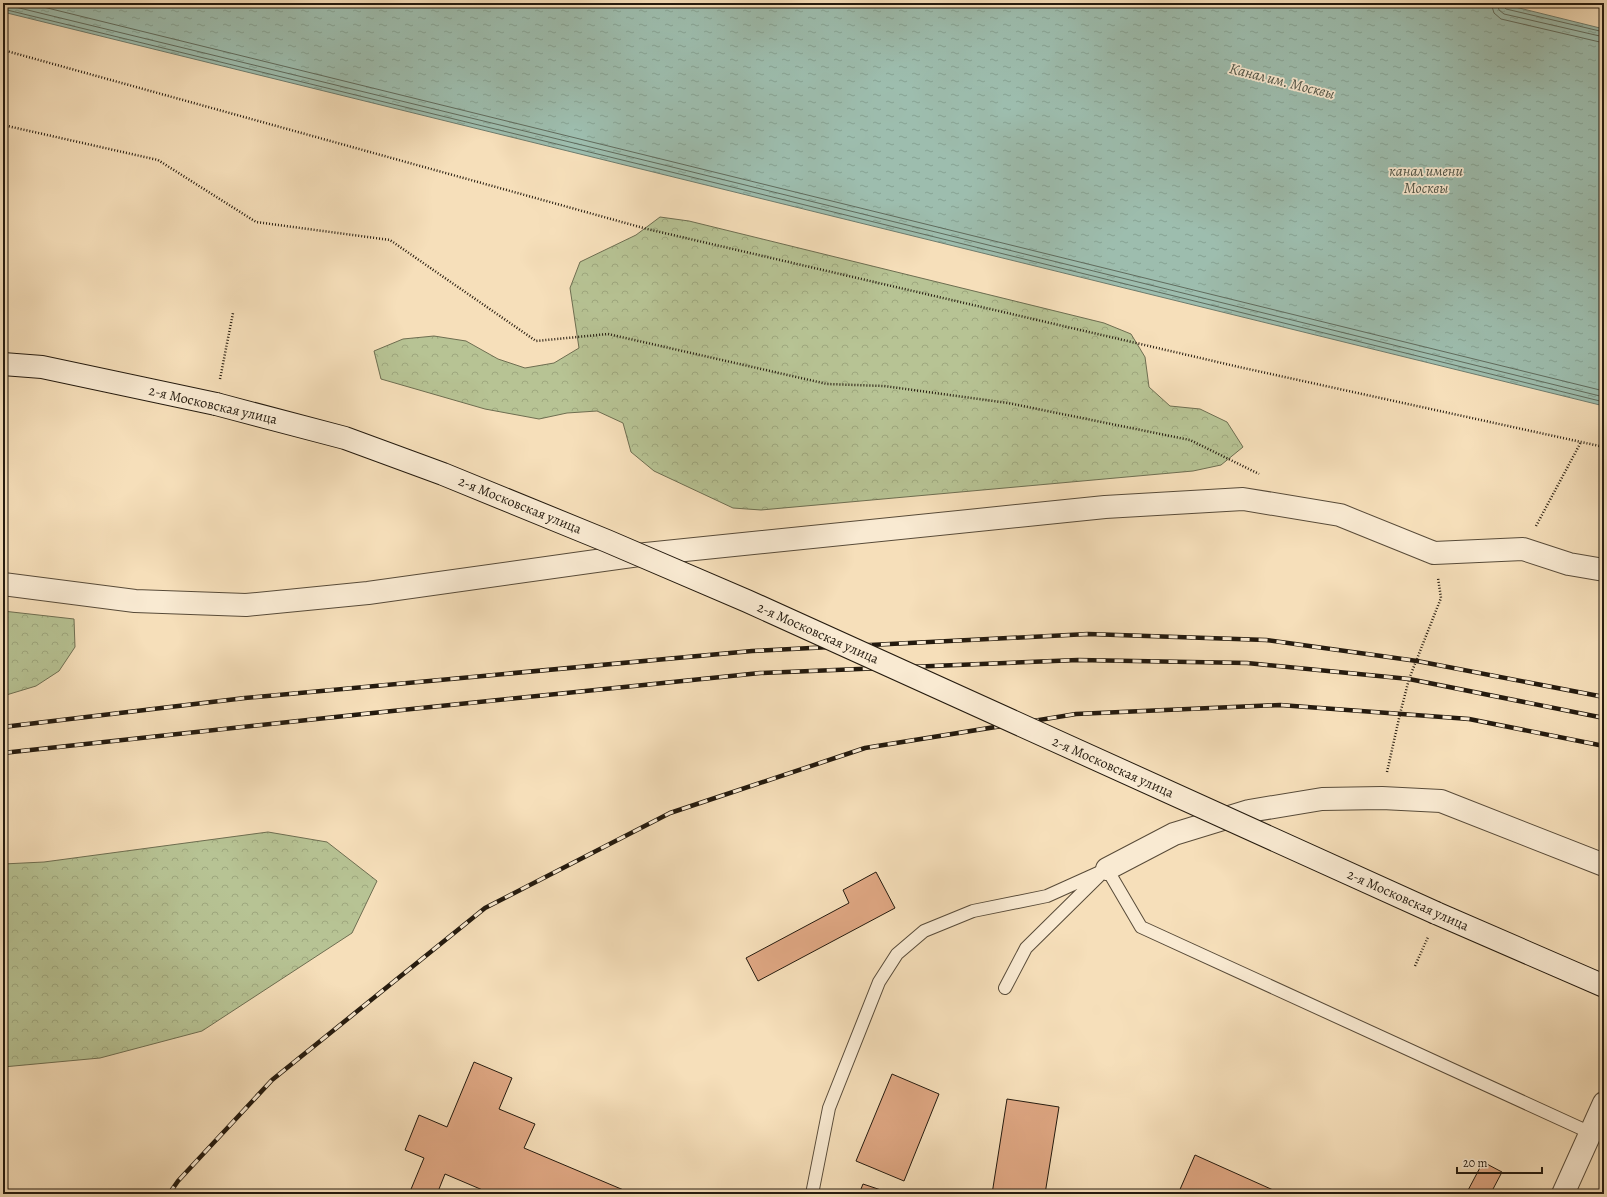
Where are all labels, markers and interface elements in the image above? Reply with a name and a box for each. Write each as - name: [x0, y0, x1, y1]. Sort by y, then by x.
- water label: Канал им. Москвы: [1227, 58, 1337, 104]
- water label: канал имени Москвы: [1389, 161, 1464, 198]
- street label: 2-я Московская улица: [147, 381, 280, 429]
- street label: 2-я Московская улица: [456, 472, 585, 539]
- street label: 2-я Московская улица: [754, 598, 882, 669]
- street label: 2-я Московская улица: [1049, 732, 1177, 803]
- street label: 2-я Московская улица: [1344, 865, 1472, 936]
- scale bar: [1457, 1149, 1542, 1175]
- text: 20 m: [1463, 1155, 1487, 1171]

